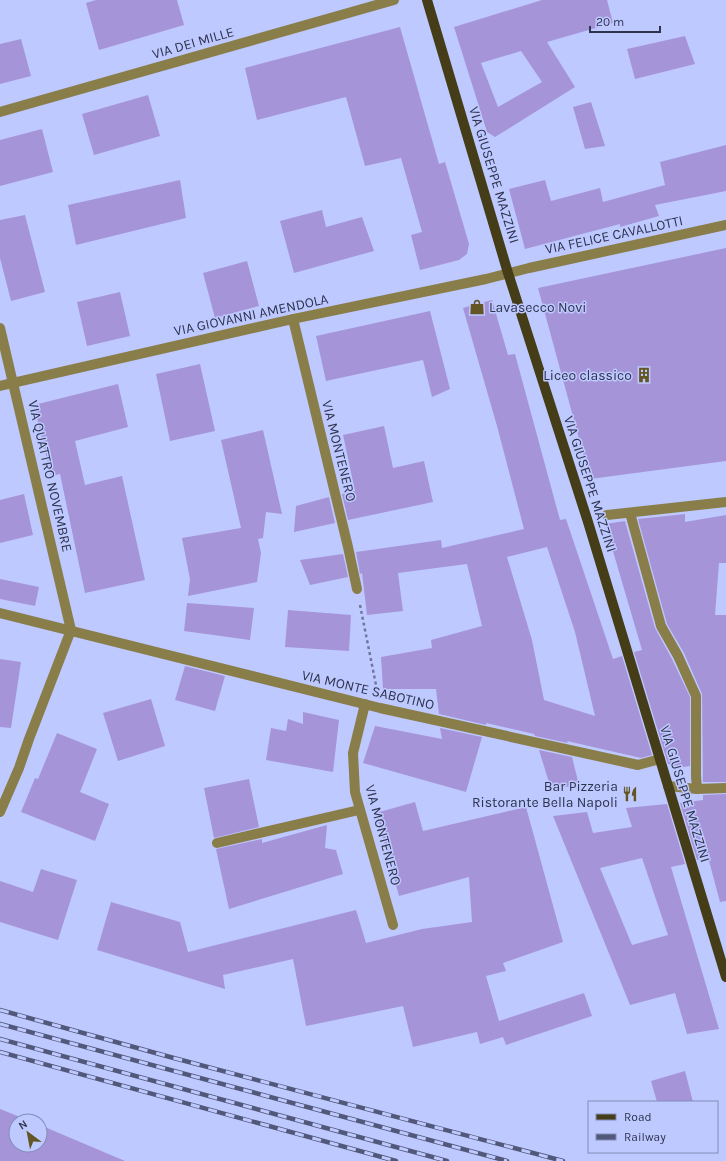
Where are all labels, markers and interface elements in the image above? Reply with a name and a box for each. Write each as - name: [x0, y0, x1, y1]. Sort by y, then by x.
- scale bar: [590, 8, 660, 34]
- text: 20 m: [596, 15, 624, 29]
- street label: VIA DEI MILLE: [150, 23, 236, 63]
- street label: VIA GIUSEPPE MAZZINI: [465, 105, 523, 245]
- street label: VIA FELICE CAVALLOTTI: [544, 212, 684, 258]
- street label: VIA GIOVANNI AMENDOLA: [172, 290, 330, 340]
- shop icon: Lavasecco Novi: [468, 298, 486, 316]
- place label: Lavasecco Novi: [489, 299, 586, 316]
- building icon: Liceo classico: [635, 366, 653, 384]
- place label: Liceo classico: [543, 367, 632, 384]
- street label: VIA QUATTRO NOVEMBRE: [24, 399, 76, 553]
- street label: VIA MONTENERO: [318, 399, 360, 503]
- street label: VIA GIUSEPPE MAZZINI: [560, 414, 620, 554]
- street label: VIA MONTE SABOTINO: [300, 666, 436, 714]
- street label: VIA GIUSEPPE MAZZINI: [656, 724, 714, 864]
- place label: Bar Pizzeria Ristorante Bella Napoli: [472, 778, 618, 811]
- street label: VIA MONTENERO: [361, 783, 405, 887]
- restaurant icon: Bar Pizzeria Ristorante Bella Napoli: [621, 785, 639, 803]
- legend: [588, 1101, 718, 1153]
- text: Road: [624, 1110, 652, 1124]
- north arrow: [8, 1113, 48, 1153]
- text: N: [16, 1117, 30, 1133]
- text: Railway: [624, 1130, 666, 1144]

